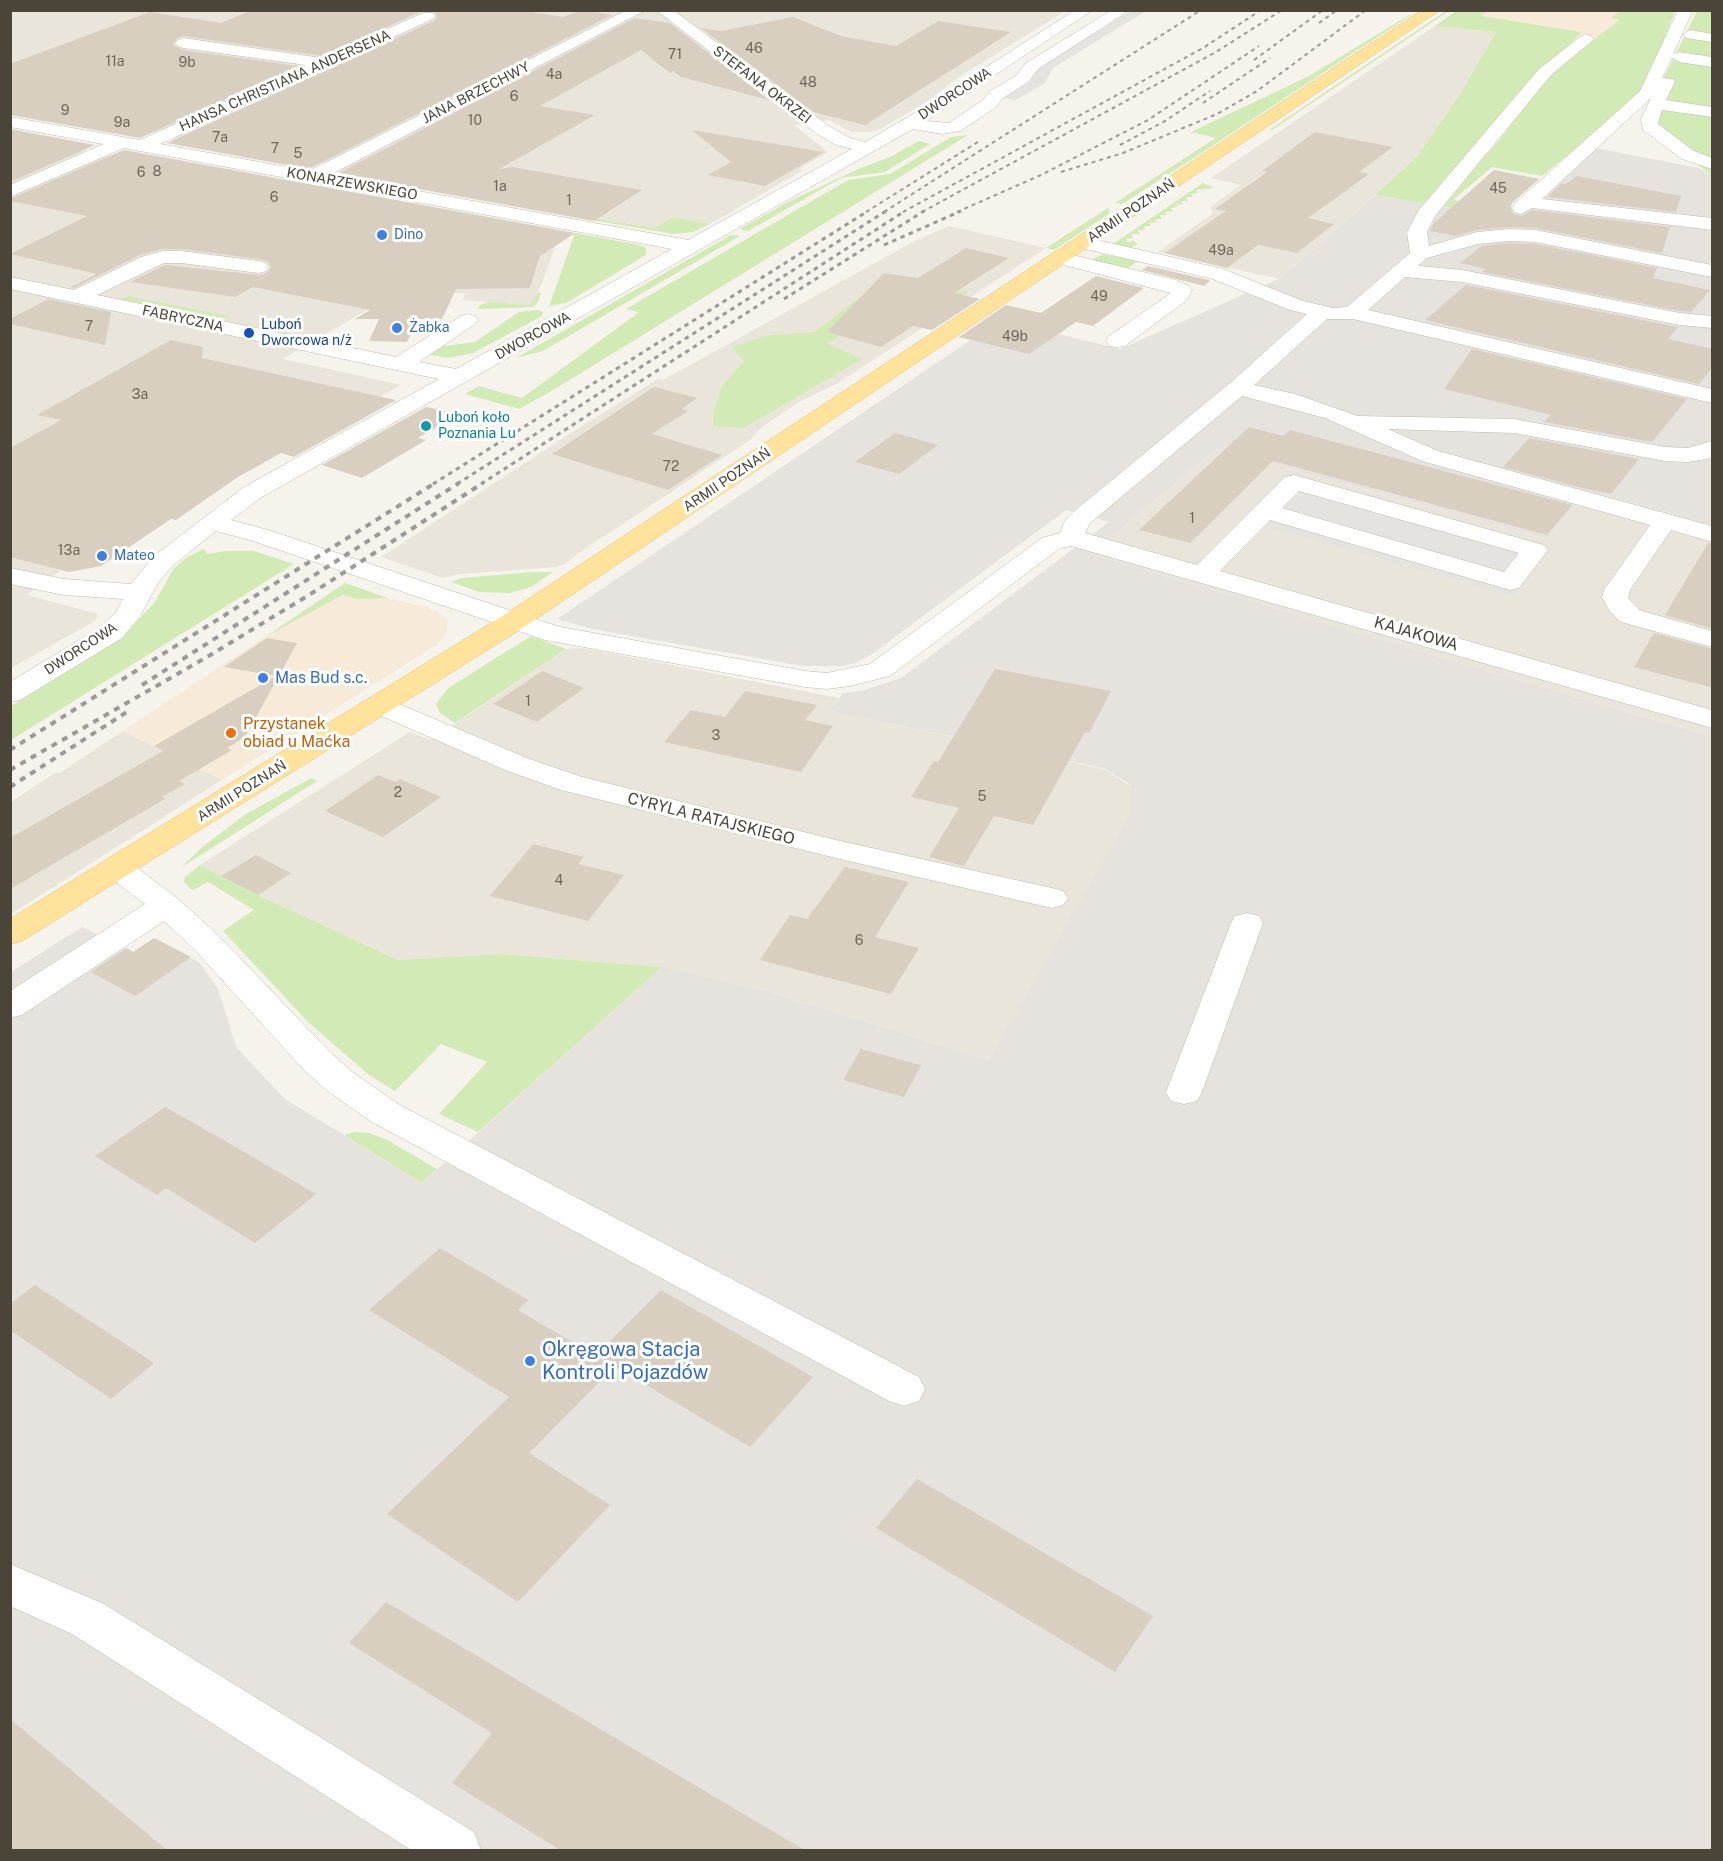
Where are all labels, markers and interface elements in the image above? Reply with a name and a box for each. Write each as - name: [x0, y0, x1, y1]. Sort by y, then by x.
- street label: HANSA CHRISTIANA ANDERSENA: [177, 27, 393, 135]
- house number: 46: [745, 41, 763, 57]
- street label: STEFANA OKRZEI: [710, 43, 814, 127]
- house number: 71: [668, 47, 682, 63]
- house number: 11a: [105, 54, 125, 70]
- house number: 9b: [178, 55, 196, 71]
- street label: JANA BRZECHWY: [420, 59, 532, 127]
- street label: DWORCOWA: [915, 64, 995, 124]
- house number: 4a: [546, 67, 562, 83]
- house number: 48: [799, 75, 817, 91]
- house number: 6: [510, 89, 518, 105]
- house number: 9: [61, 103, 69, 119]
- house number: 10: [468, 113, 482, 129]
- house number: 9a: [114, 115, 130, 131]
- house number: 7a: [212, 130, 228, 146]
- house number: 7: [271, 141, 279, 157]
- house number: 5: [294, 146, 302, 162]
- house number: 8: [152, 164, 162, 180]
- street label: KONARZEWSKIEGO: [285, 164, 419, 204]
- house number: 6: [137, 165, 145, 181]
- street label: ARMII POZNAŃ: [1084, 176, 1178, 246]
- house number: 1a: [493, 179, 507, 195]
- house number: 45: [1489, 181, 1507, 197]
- house number: 6: [270, 190, 278, 206]
- house number: 1: [566, 193, 572, 209]
- place label: Dino: [394, 227, 423, 243]
- marker: Dino: [375, 228, 389, 242]
- house number: 49a: [1208, 243, 1234, 259]
- house number: 49: [1090, 289, 1108, 305]
- street label: FABRYCZNA: [141, 302, 225, 336]
- street label: DWORCOWA: [492, 308, 574, 364]
- place label: Luboń Dworcowa n/ż: [261, 317, 352, 350]
- house number: 7: [85, 319, 93, 335]
- place label: Żabka: [409, 320, 449, 336]
- marker: Żabka: [390, 321, 404, 335]
- marker: Luboń Dworcowa n/ż: [242, 326, 256, 340]
- house number: 49b: [1002, 329, 1028, 345]
- house number: 3a: [132, 387, 148, 403]
- place label: Luboń koło Poznania Lu: [438, 410, 516, 442]
- marker: Luboń koło Poznania Lu: [419, 419, 433, 433]
- street label: ARMII POZNAŃ: [680, 445, 774, 515]
- house number: 72: [663, 459, 679, 475]
- house number: 1: [1189, 511, 1195, 527]
- house number: 13a: [58, 543, 80, 559]
- place label: Mateo: [114, 548, 155, 564]
- marker: Mateo: [95, 549, 109, 563]
- street label: KAJAKOWA: [1372, 613, 1460, 655]
- street label: DWORCOWA: [41, 619, 121, 679]
- place label: Mas Bud s.c.: [275, 668, 367, 688]
- marker: Mas Bud s.c.: [256, 671, 270, 685]
- house number: 1: [525, 694, 531, 710]
- place label: Przystanek obiad u Maćka: [243, 714, 350, 752]
- marker: Przystanek obiad u Maćka: [224, 726, 238, 740]
- house number: 3: [712, 728, 720, 744]
- street label: ARMII POZNAŃ: [194, 757, 290, 825]
- house number: 2: [394, 785, 402, 801]
- street label: CYRYLA RATAJSKIEGO: [625, 789, 797, 849]
- house number: 5: [978, 789, 986, 805]
- house number: 4: [555, 873, 563, 889]
- house number: 6: [855, 933, 863, 949]
- place label: Okręgowa Stacja Kontroli Pojazdów: [542, 1338, 708, 1385]
- marker: Okręgowa Stacja Kontroli Pojazdów: [523, 1354, 537, 1368]

